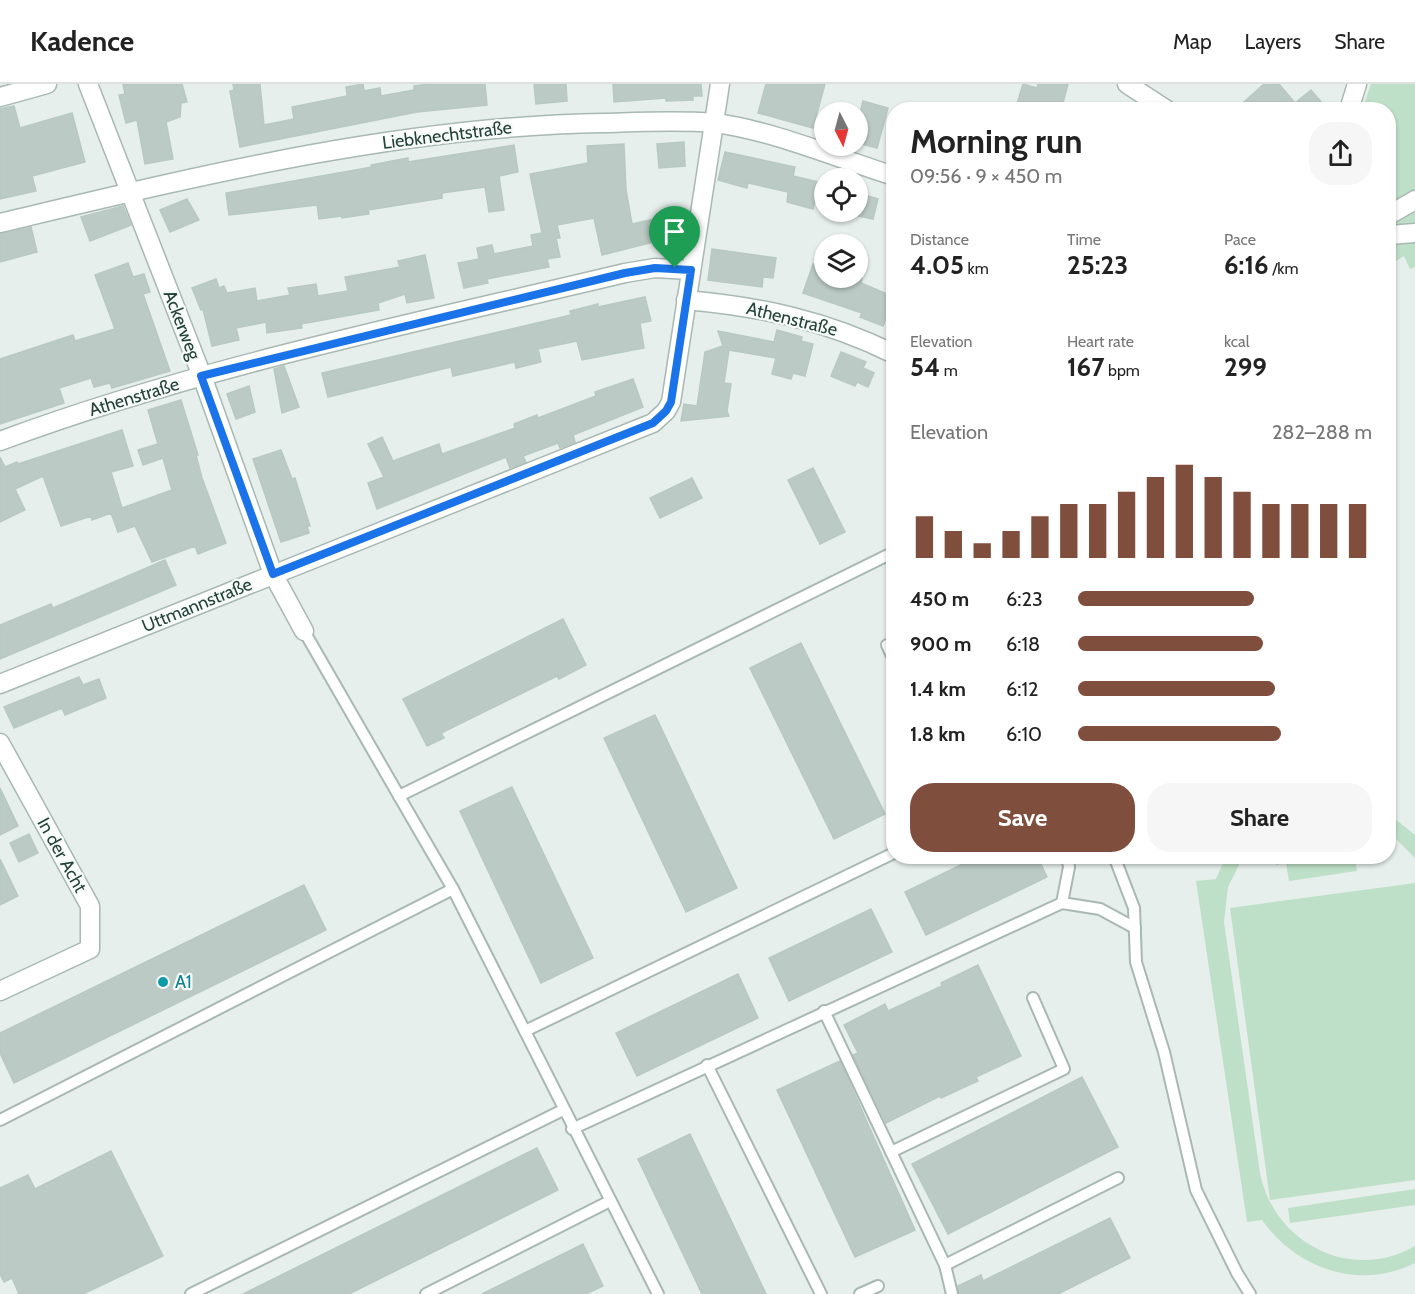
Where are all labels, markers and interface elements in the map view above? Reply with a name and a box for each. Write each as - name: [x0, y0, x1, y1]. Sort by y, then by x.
- text: Kadence: [30, 24, 134, 58]
- text: Map: [1173, 29, 1212, 54]
- text: Layers: [1245, 29, 1301, 54]
- text: Share: [1334, 29, 1385, 54]
- north arrow: [814, 102, 868, 156]
- map controls: [814, 102, 868, 288]
- street label: Liebknechtstraße: [381, 116, 513, 154]
- text: Morning run: [910, 121, 1082, 161]
- button: share: [1309, 122, 1372, 185]
- text: 09:56 · 9 × 450 m: [910, 164, 1062, 188]
- button: locate: [814, 168, 868, 222]
- pin: [649, 206, 700, 268]
- icon: arrive: [658, 215, 691, 248]
- text: Distance: [910, 230, 969, 249]
- text: Time: [1067, 230, 1101, 249]
- text: Pace: [1224, 230, 1256, 249]
- button: layers: [814, 234, 868, 288]
- text: 4.05: [910, 249, 964, 281]
- text: 25:23: [1067, 249, 1128, 281]
- text: 6:16: [1224, 249, 1269, 281]
- text: km: [964, 259, 989, 278]
- text: /km: [1269, 259, 1299, 278]
- street label: Ackerweg: [159, 287, 206, 364]
- street label: Athenstraße: [744, 297, 840, 341]
- text: Elevation: [910, 332, 973, 351]
- text: Heart rate: [1067, 332, 1134, 351]
- text: kcal: [1224, 332, 1250, 351]
- text: 54: [910, 351, 940, 383]
- text: 167: [1067, 351, 1104, 383]
- text: 299: [1224, 351, 1267, 383]
- text: m: [940, 361, 958, 380]
- text: bpm: [1104, 361, 1140, 380]
- street label: Athenstraße: [86, 373, 182, 421]
- text: Elevation: [910, 420, 988, 444]
- text: 282–288 m: [1272, 420, 1372, 444]
- street label: Uttmannstraße: [139, 573, 255, 637]
- text: 450 m: [910, 587, 969, 611]
- text: 6:23: [1006, 587, 1043, 611]
- text: 900 m: [910, 632, 971, 656]
- text: 6:18: [1006, 632, 1040, 656]
- text: 1.4 km: [910, 677, 966, 701]
- text: 6:12: [1006, 677, 1039, 701]
- text: 1.8 km: [910, 722, 965, 746]
- text: 6:10: [1006, 722, 1042, 746]
- button: Save: [910, 783, 1135, 852]
- button: Share: [1147, 783, 1372, 852]
- street label: In der Acht: [32, 814, 92, 896]
- place label: A1: [175, 971, 192, 993]
- marker: A1: [156, 975, 170, 989]

